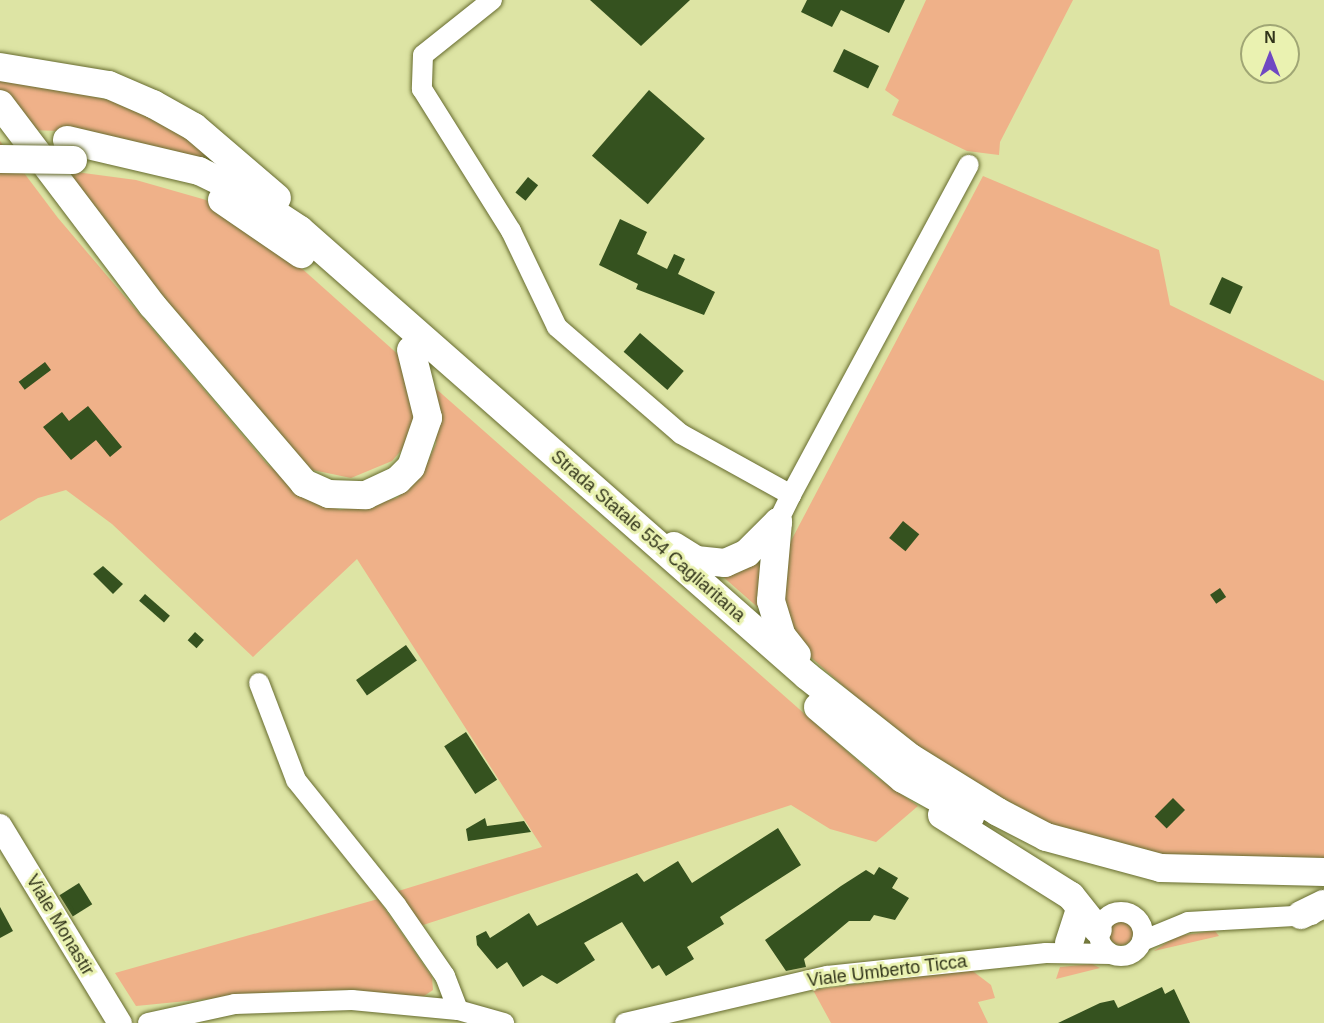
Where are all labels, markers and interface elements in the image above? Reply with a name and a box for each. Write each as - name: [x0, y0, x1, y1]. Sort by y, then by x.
- north arrow: [1240, 24, 1300, 84]
- text: N: [1264, 29, 1276, 46]
- street label: Strada Statale 554 Cagliaritana: [547, 446, 749, 626]
- street label: Viale Monastir: [21, 871, 99, 979]
- street label: Viale Umberto Ticca: [806, 950, 968, 992]

